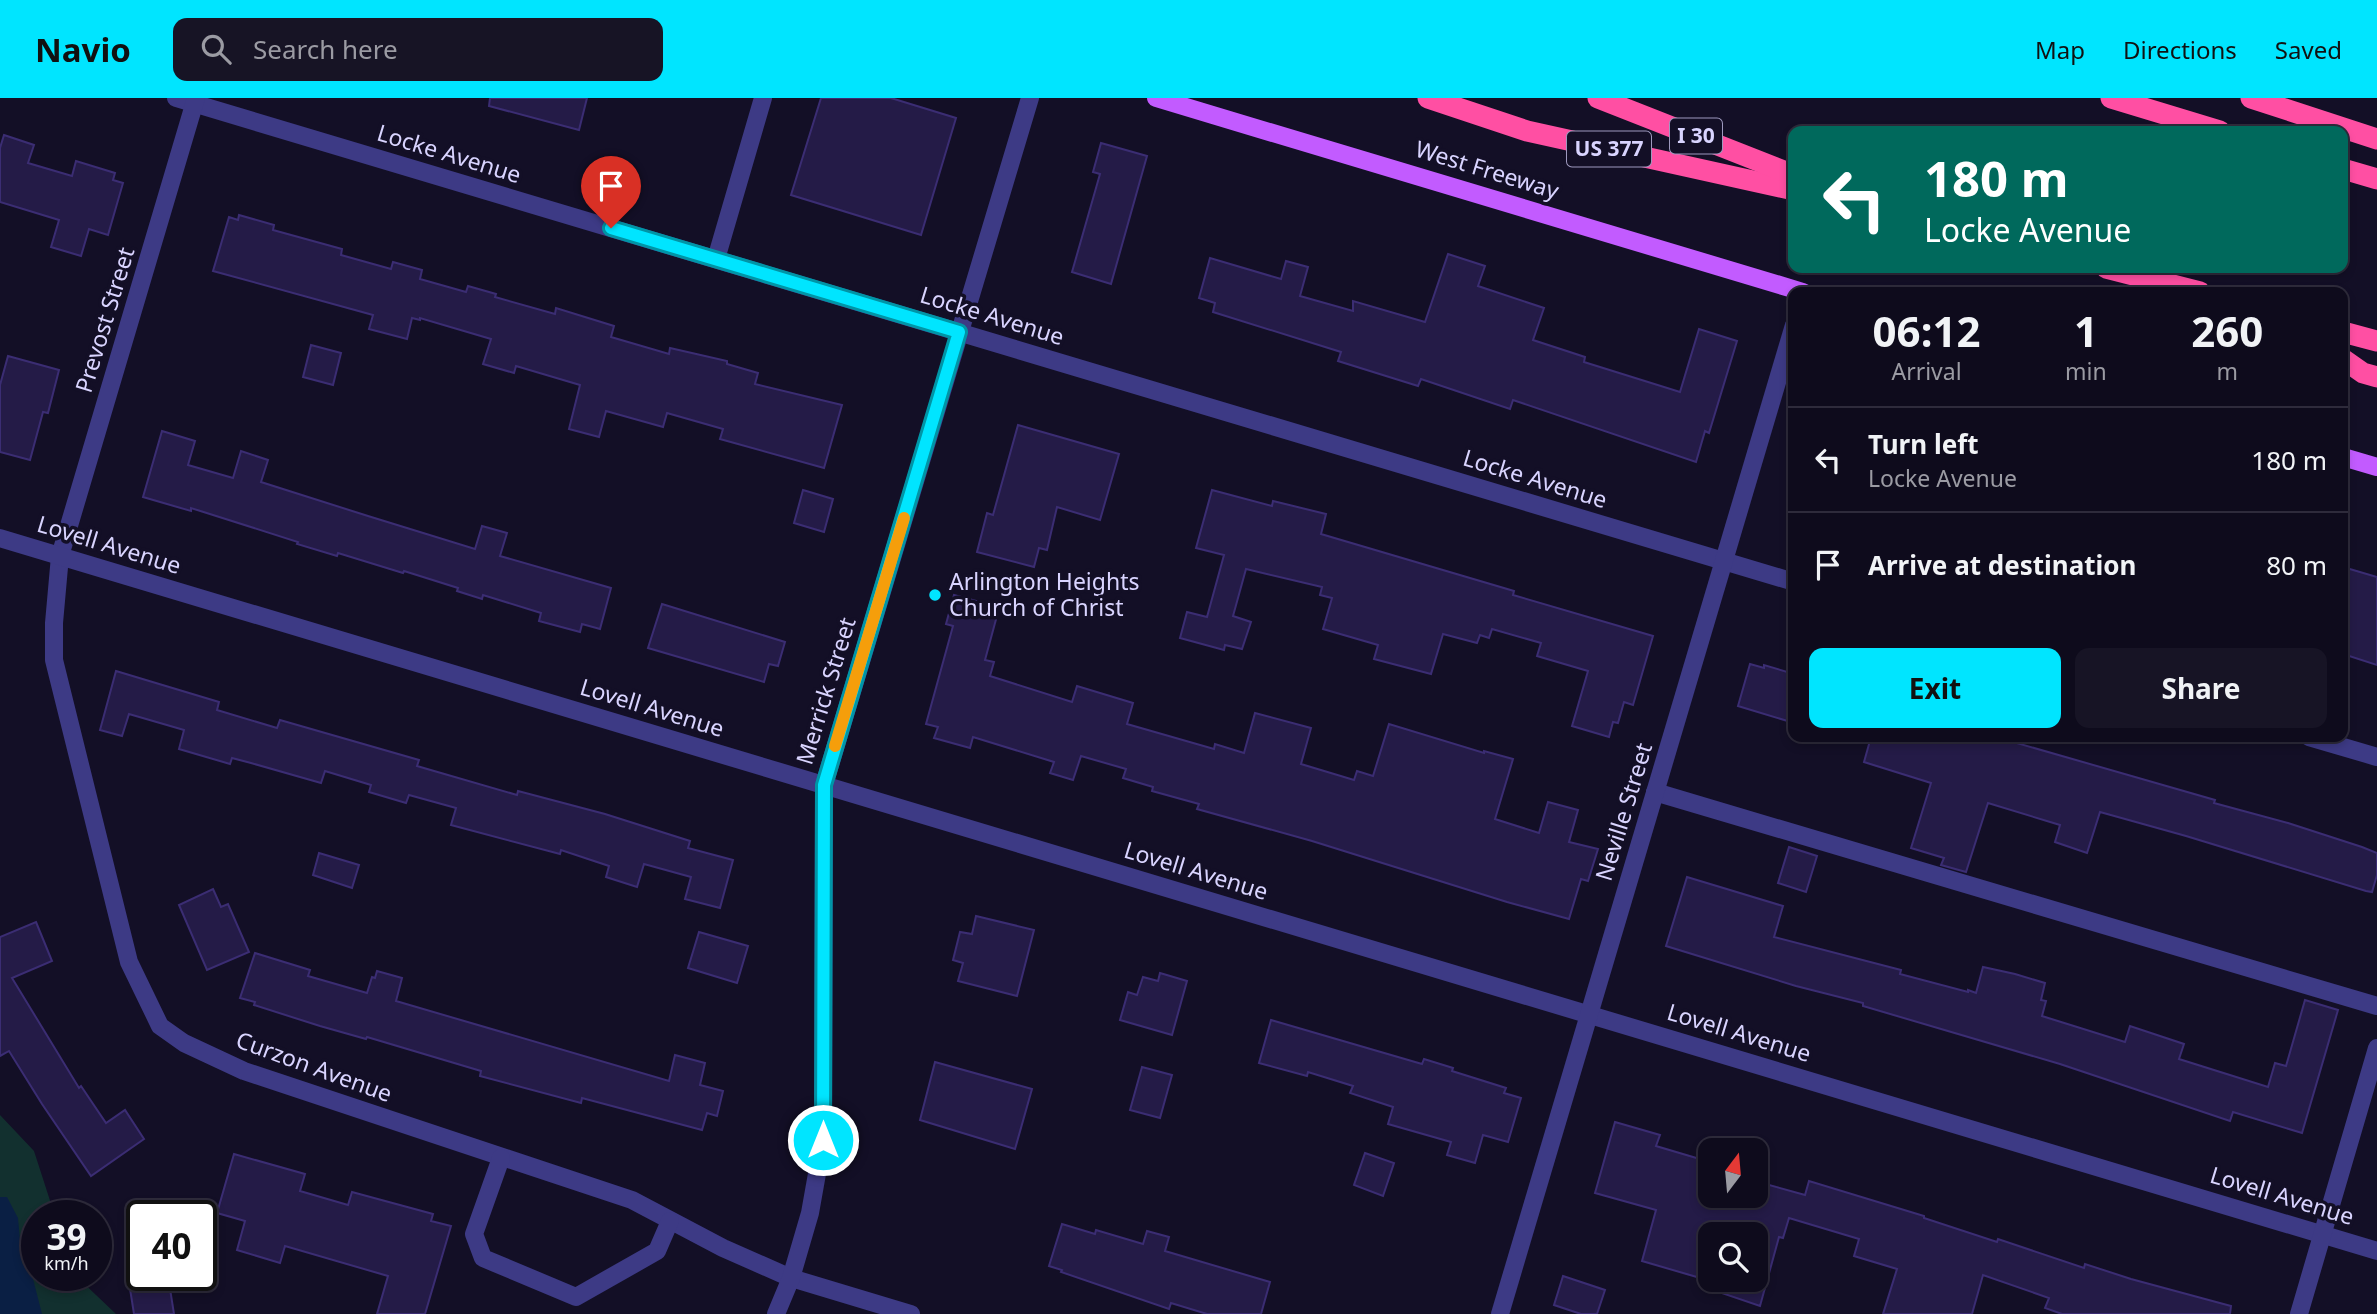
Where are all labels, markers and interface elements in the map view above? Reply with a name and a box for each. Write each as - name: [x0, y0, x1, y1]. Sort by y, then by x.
- search box: [173, 18, 663, 81]
- text: Navio: [35, 27, 131, 72]
- icon: search: [197, 30, 235, 68]
- text: Search here: [253, 31, 398, 67]
- text: Map: [2035, 33, 2085, 66]
- text: Directions: [2123, 33, 2237, 66]
- text: Saved: [2275, 33, 2342, 66]
- street label: Locke Avenue: [373, 116, 525, 190]
- road number: I 30: [1670, 118, 1722, 154]
- street label: West Freeway: [1412, 132, 1563, 206]
- road number: US 377: [1567, 132, 1651, 166]
- text: 180 m: [1924, 145, 2069, 211]
- icon: left: [1809, 154, 1900, 245]
- pin: [581, 156, 641, 228]
- icon: arrive: [592, 167, 630, 205]
- text: Locke Avenue: [1924, 208, 2131, 251]
- street label: Prevost Street: [67, 243, 141, 396]
- street label: Locke Avenue: [916, 278, 1068, 352]
- text: 06:12: [1873, 302, 1980, 359]
- text: 1: [2074, 302, 2098, 359]
- text: 260: [2191, 302, 2263, 359]
- text: Arrival: [1891, 355, 1962, 387]
- text: min: [2065, 355, 2107, 387]
- text: m: [2217, 355, 2238, 387]
- text: Turn left: [1868, 426, 1979, 462]
- street label: Locke Avenue: [1459, 441, 1611, 515]
- icon: left: [1809, 441, 1847, 479]
- text: 180 m: [2251, 442, 2327, 478]
- text: Locke Avenue: [1868, 462, 2017, 494]
- street label: Lovell Avenue: [33, 507, 185, 581]
- icon: arrive: [1809, 546, 1847, 584]
- text: Arrive at destination: [1868, 547, 2137, 583]
- text: 80 m: [2266, 547, 2327, 583]
- place label: Arlington Heights Church of Christ: [949, 565, 1139, 623]
- marker: Arlington Heights Church of Christ: [927, 587, 943, 603]
- street label: Merrick Street: [787, 613, 863, 768]
- button: Exit: [1809, 648, 2061, 728]
- button: Share: [2075, 648, 2327, 728]
- street label: Lovell Avenue: [576, 670, 728, 744]
- street label: Neville Street: [1587, 739, 1659, 885]
- street label: Lovell Avenue: [1120, 833, 1272, 907]
- street label: Lovell Avenue: [1663, 995, 1815, 1069]
- street label: Curzon Avenue: [232, 1023, 397, 1109]
- position arrow: [786, 1103, 860, 1177]
- north arrow: [1698, 1138, 1768, 1208]
- map controls: [1698, 1138, 1768, 1292]
- street label: Lovell Avenue: [2206, 1158, 2358, 1232]
- speed limit sign: 40: [126, 1200, 217, 1291]
- text: 39: [46, 1213, 87, 1260]
- button: search: [1698, 1222, 1768, 1292]
- text: km/h: [44, 1251, 89, 1275]

